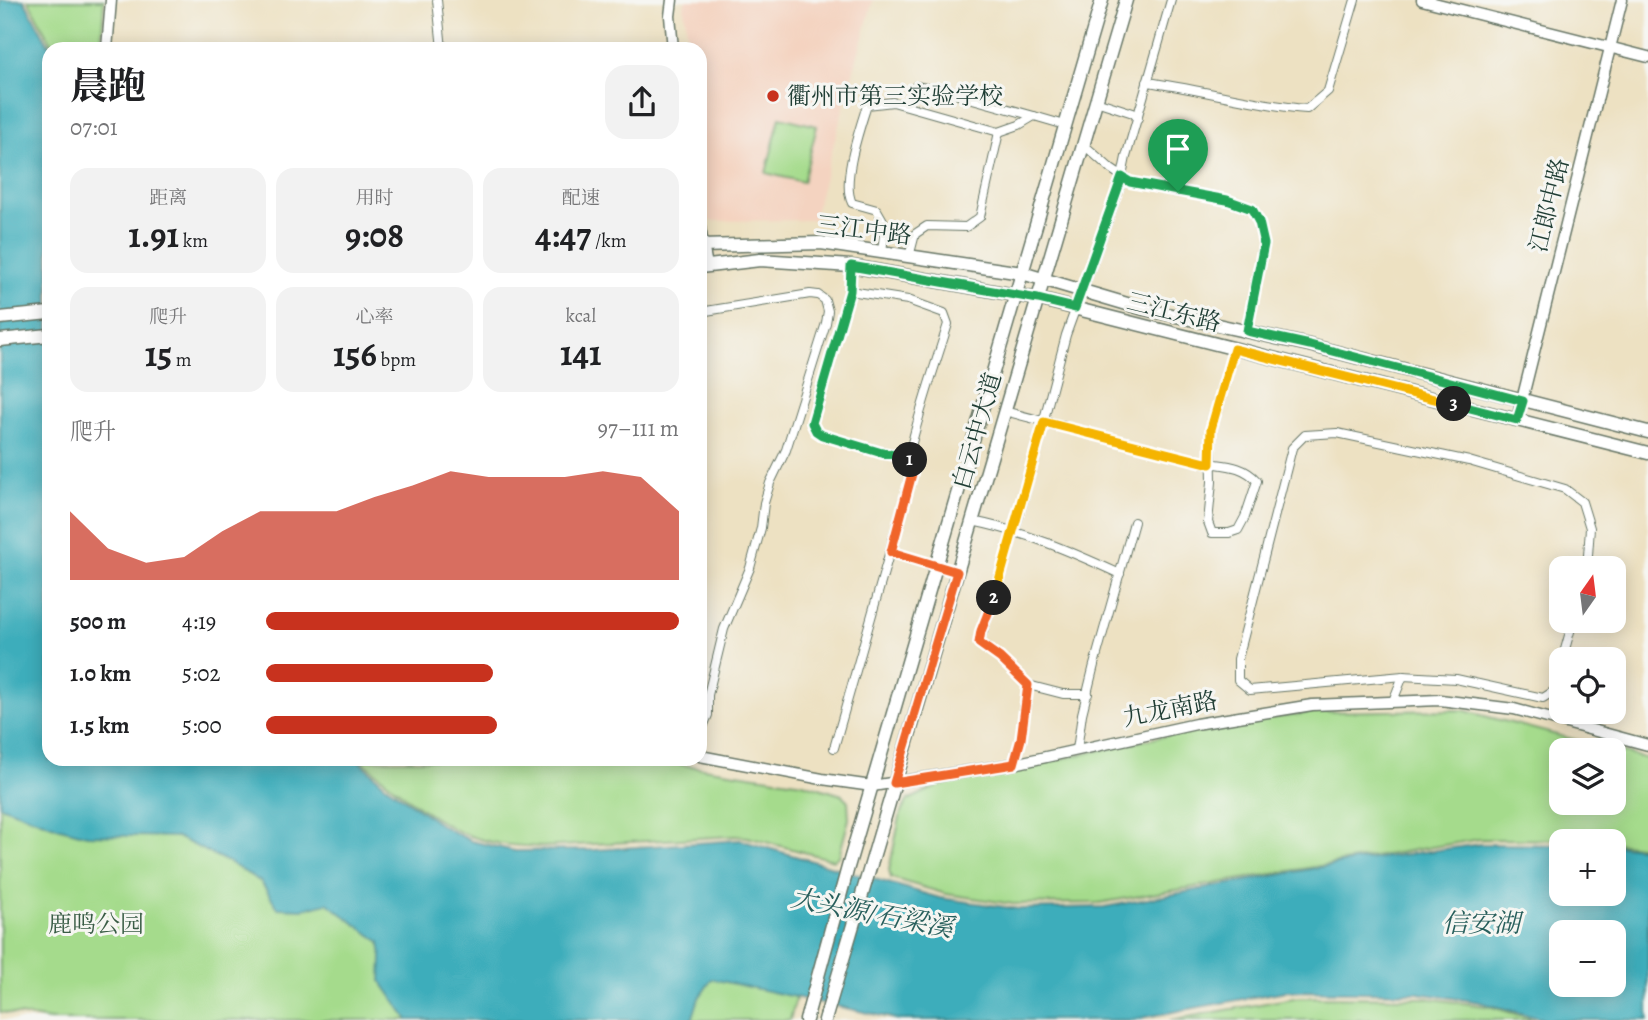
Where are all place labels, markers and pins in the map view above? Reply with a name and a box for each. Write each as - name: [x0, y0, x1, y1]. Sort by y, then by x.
- place label: 衢州市第三实验学校: [787, 80, 1003, 112]
- marker: 衢州市第三实验学校: [765, 88, 781, 104]
- pin: [1148, 119, 1208, 191]
- pin: 3: [1436, 386, 1472, 422]
- pin: 1: [892, 442, 928, 477]
- pin: 2: [976, 580, 1012, 616]

